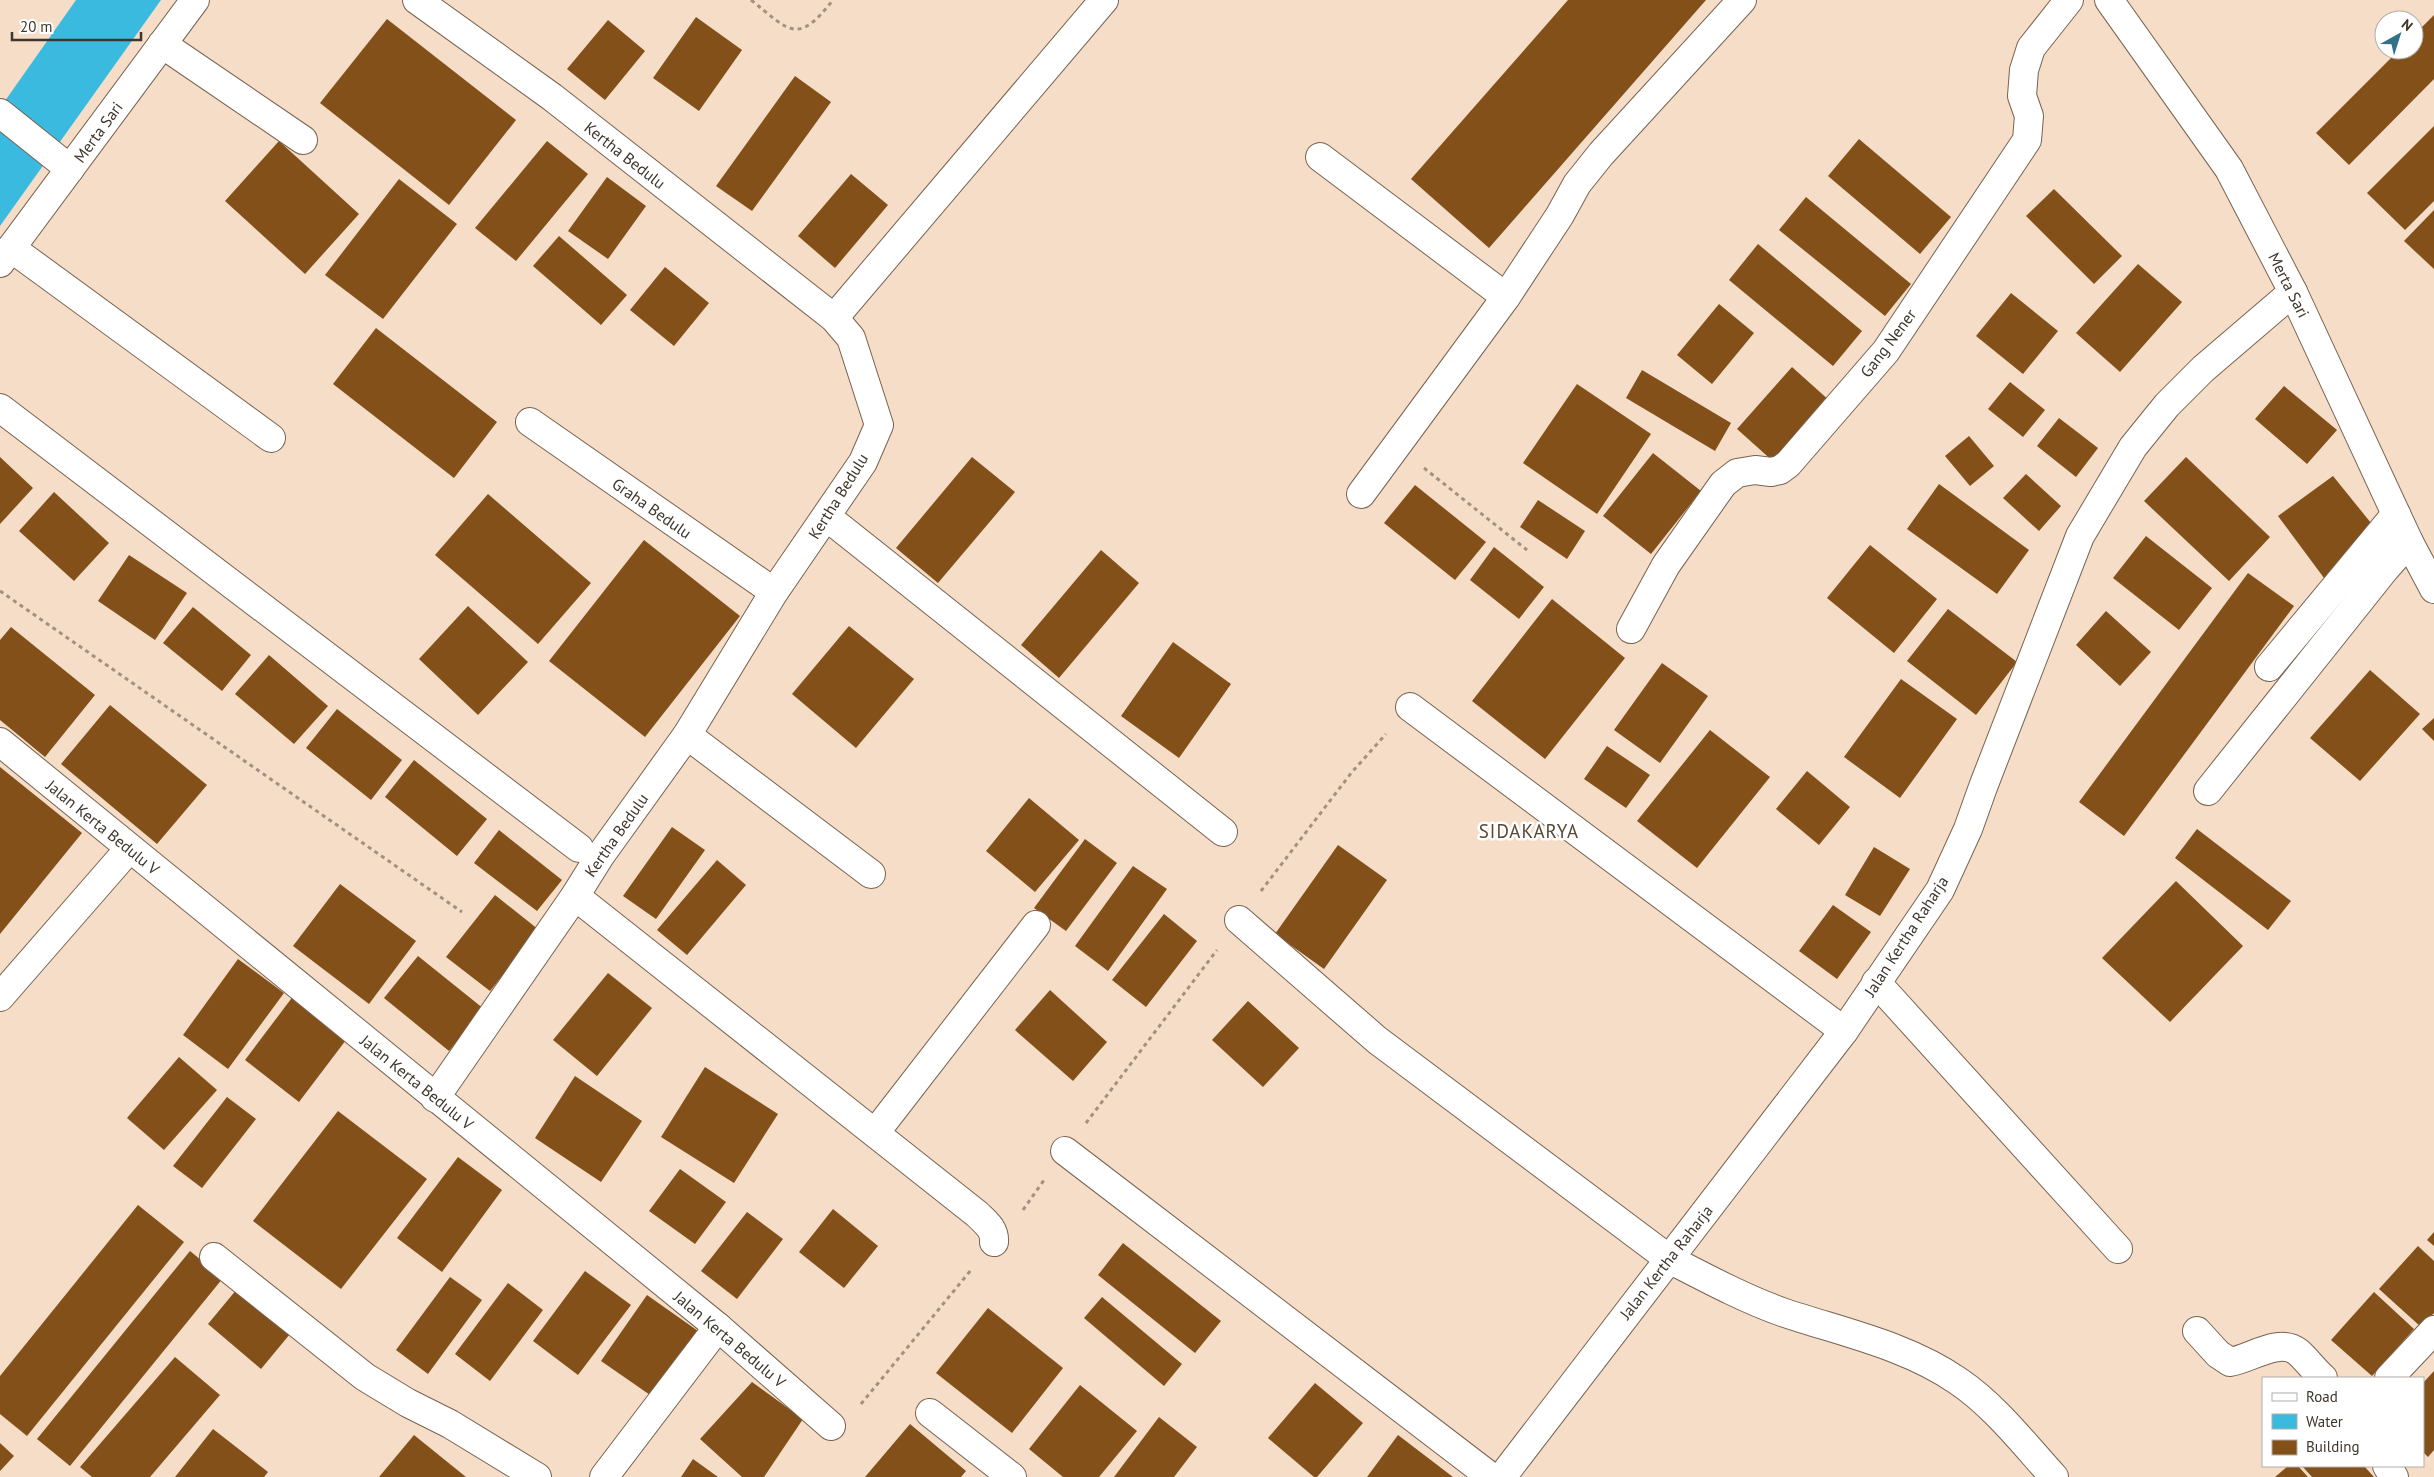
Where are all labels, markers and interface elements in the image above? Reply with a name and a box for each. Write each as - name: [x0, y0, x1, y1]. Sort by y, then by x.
- scale bar: [12, 10, 141, 42]
- north arrow: [2374, 10, 2424, 60]
- text: N: [2398, 15, 2416, 35]
- text: 20 m: [20, 17, 53, 36]
- street label: Merta Sari: [69, 98, 127, 166]
- street label: Kertha Bedulu: [580, 117, 670, 193]
- street label: Merta Sari: [2264, 249, 2314, 321]
- street label: Gang Nener: [1856, 304, 1921, 381]
- street label: Kertha Bedulu: [804, 449, 872, 543]
- street label: Graha Bedulu: [609, 473, 695, 543]
- street label: Jalan Kerta Bedulu V: [42, 775, 164, 879]
- street label: Kertha Bedulu: [580, 789, 652, 881]
- district label: SIDAKARYA: [1479, 819, 1579, 843]
- street label: Jalan Kertha Raharja: [1859, 872, 1952, 1001]
- street label: Jalan Kerta Bedulu V: [356, 1030, 478, 1134]
- street label: Jalan Kertha Raharja: [1615, 1201, 1717, 1324]
- street label: Jalan Kerta Bedulu V: [669, 1286, 791, 1392]
- legend: [2262, 1377, 2424, 1467]
- text: Road: [2306, 1387, 2338, 1406]
- text: Water: [2306, 1412, 2343, 1431]
- text: Building: [2306, 1437, 2360, 1456]

